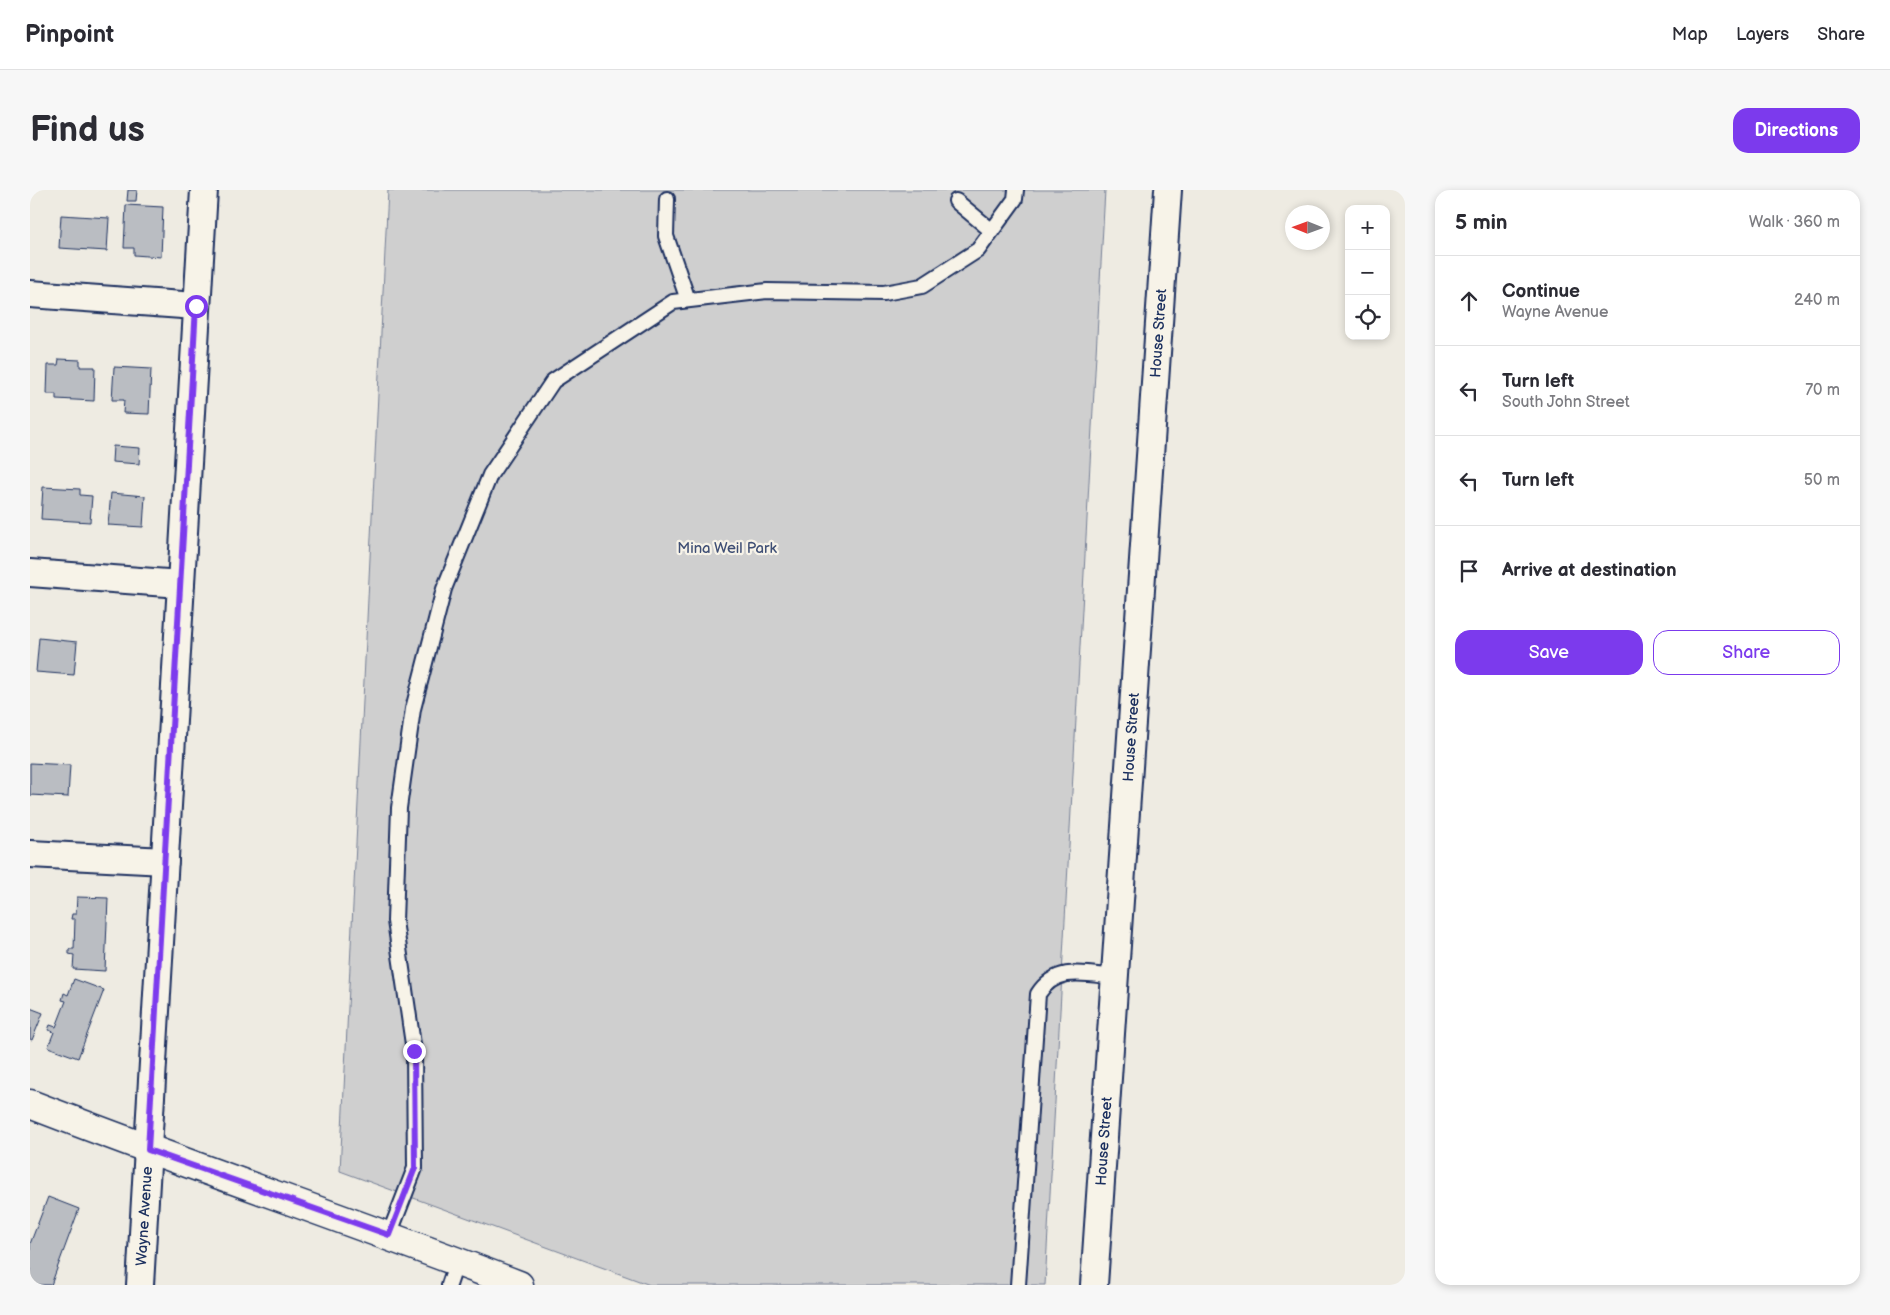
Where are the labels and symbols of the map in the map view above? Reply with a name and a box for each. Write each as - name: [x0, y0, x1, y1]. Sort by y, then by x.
- north arrow: [1285, 205, 1330, 250]
- street label: House Street: [1146, 288, 1171, 378]
- route start: [185, 295, 208, 318]
- park label: Mina Weil Park: [677, 539, 777, 558]
- street label: House Street: [1119, 692, 1144, 782]
- route end: [403, 1040, 426, 1063]
- street label: House Street: [1091, 1096, 1116, 1186]
- street label: Wayne Avenue: [132, 1166, 156, 1267]

